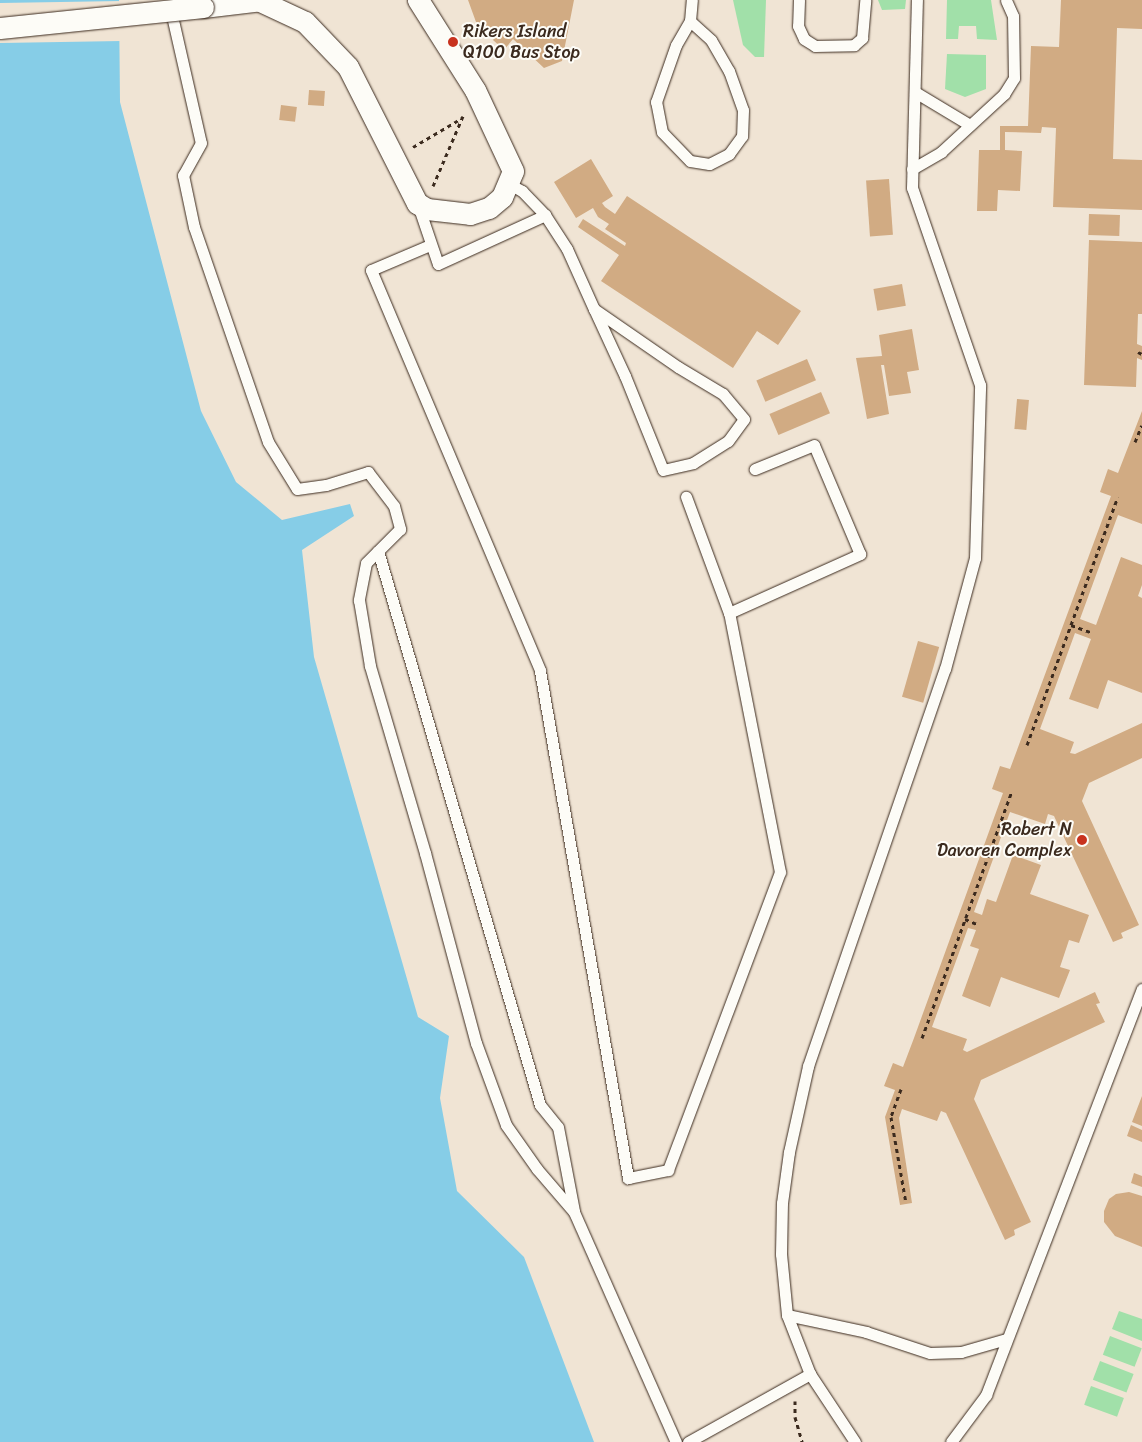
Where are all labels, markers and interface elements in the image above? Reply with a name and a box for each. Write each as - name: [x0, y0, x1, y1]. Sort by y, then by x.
- place label: Rikers Island Q100 Bus Stop: [463, 21, 582, 64]
- marker: Rikers Island Q100 Bus Stop: [447, 36, 459, 48]
- place label: Robert N Davoren Complex: [937, 819, 1072, 862]
- marker: Robert N Davoren Complex: [1076, 834, 1088, 846]

